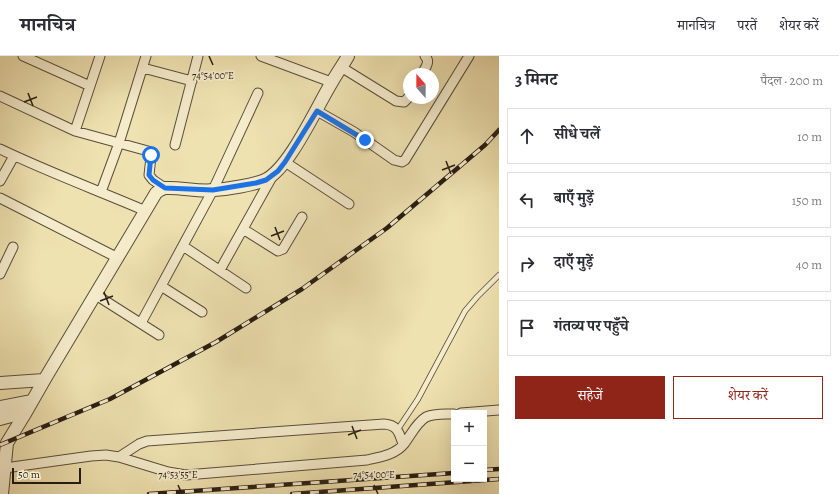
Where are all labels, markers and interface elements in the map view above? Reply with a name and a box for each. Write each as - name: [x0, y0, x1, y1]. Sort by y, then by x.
- text: मानचित्र: [20, 12, 75, 38]
- text: मानचित्र: [677, 16, 715, 35]
- text: परतें: [737, 16, 757, 35]
- text: शेयर करें: [779, 16, 819, 35]
- north arrow: [403, 68, 439, 104]
- text: 3 मिनट: [515, 68, 557, 91]
- text: 74°54'00"E: [192, 69, 234, 82]
- text: पैदल · 200 m: [761, 72, 823, 89]
- text: सीधे चलें: [554, 124, 600, 144]
- icon: ahead: [516, 125, 538, 147]
- text: 10 m: [797, 128, 822, 145]
- route end: [356, 131, 374, 149]
- route start: [142, 146, 160, 164]
- text: बाएँ मुड़ें: [554, 188, 594, 208]
- icon: left: [516, 189, 538, 211]
- text: 150 m: [792, 192, 822, 209]
- text: दाएँ मुड़ें: [554, 252, 593, 272]
- icon: right: [516, 253, 538, 275]
- text: 40 m: [796, 256, 822, 273]
- text: गंतव्य पर पहुँचे: [554, 316, 629, 336]
- icon: arrive: [516, 317, 538, 339]
- button: सहेजें: [515, 376, 665, 419]
- button: शेयर करें: [673, 376, 823, 419]
- map controls: [451, 410, 487, 482]
- button: +: [451, 410, 487, 446]
- button: −: [451, 446, 487, 482]
- scale bar: [12, 466, 81, 485]
- text: 50 m: [18, 467, 40, 482]
- text: 74°53'55"E: [158, 468, 198, 481]
- text: 74°54'00"E: [353, 468, 395, 481]

